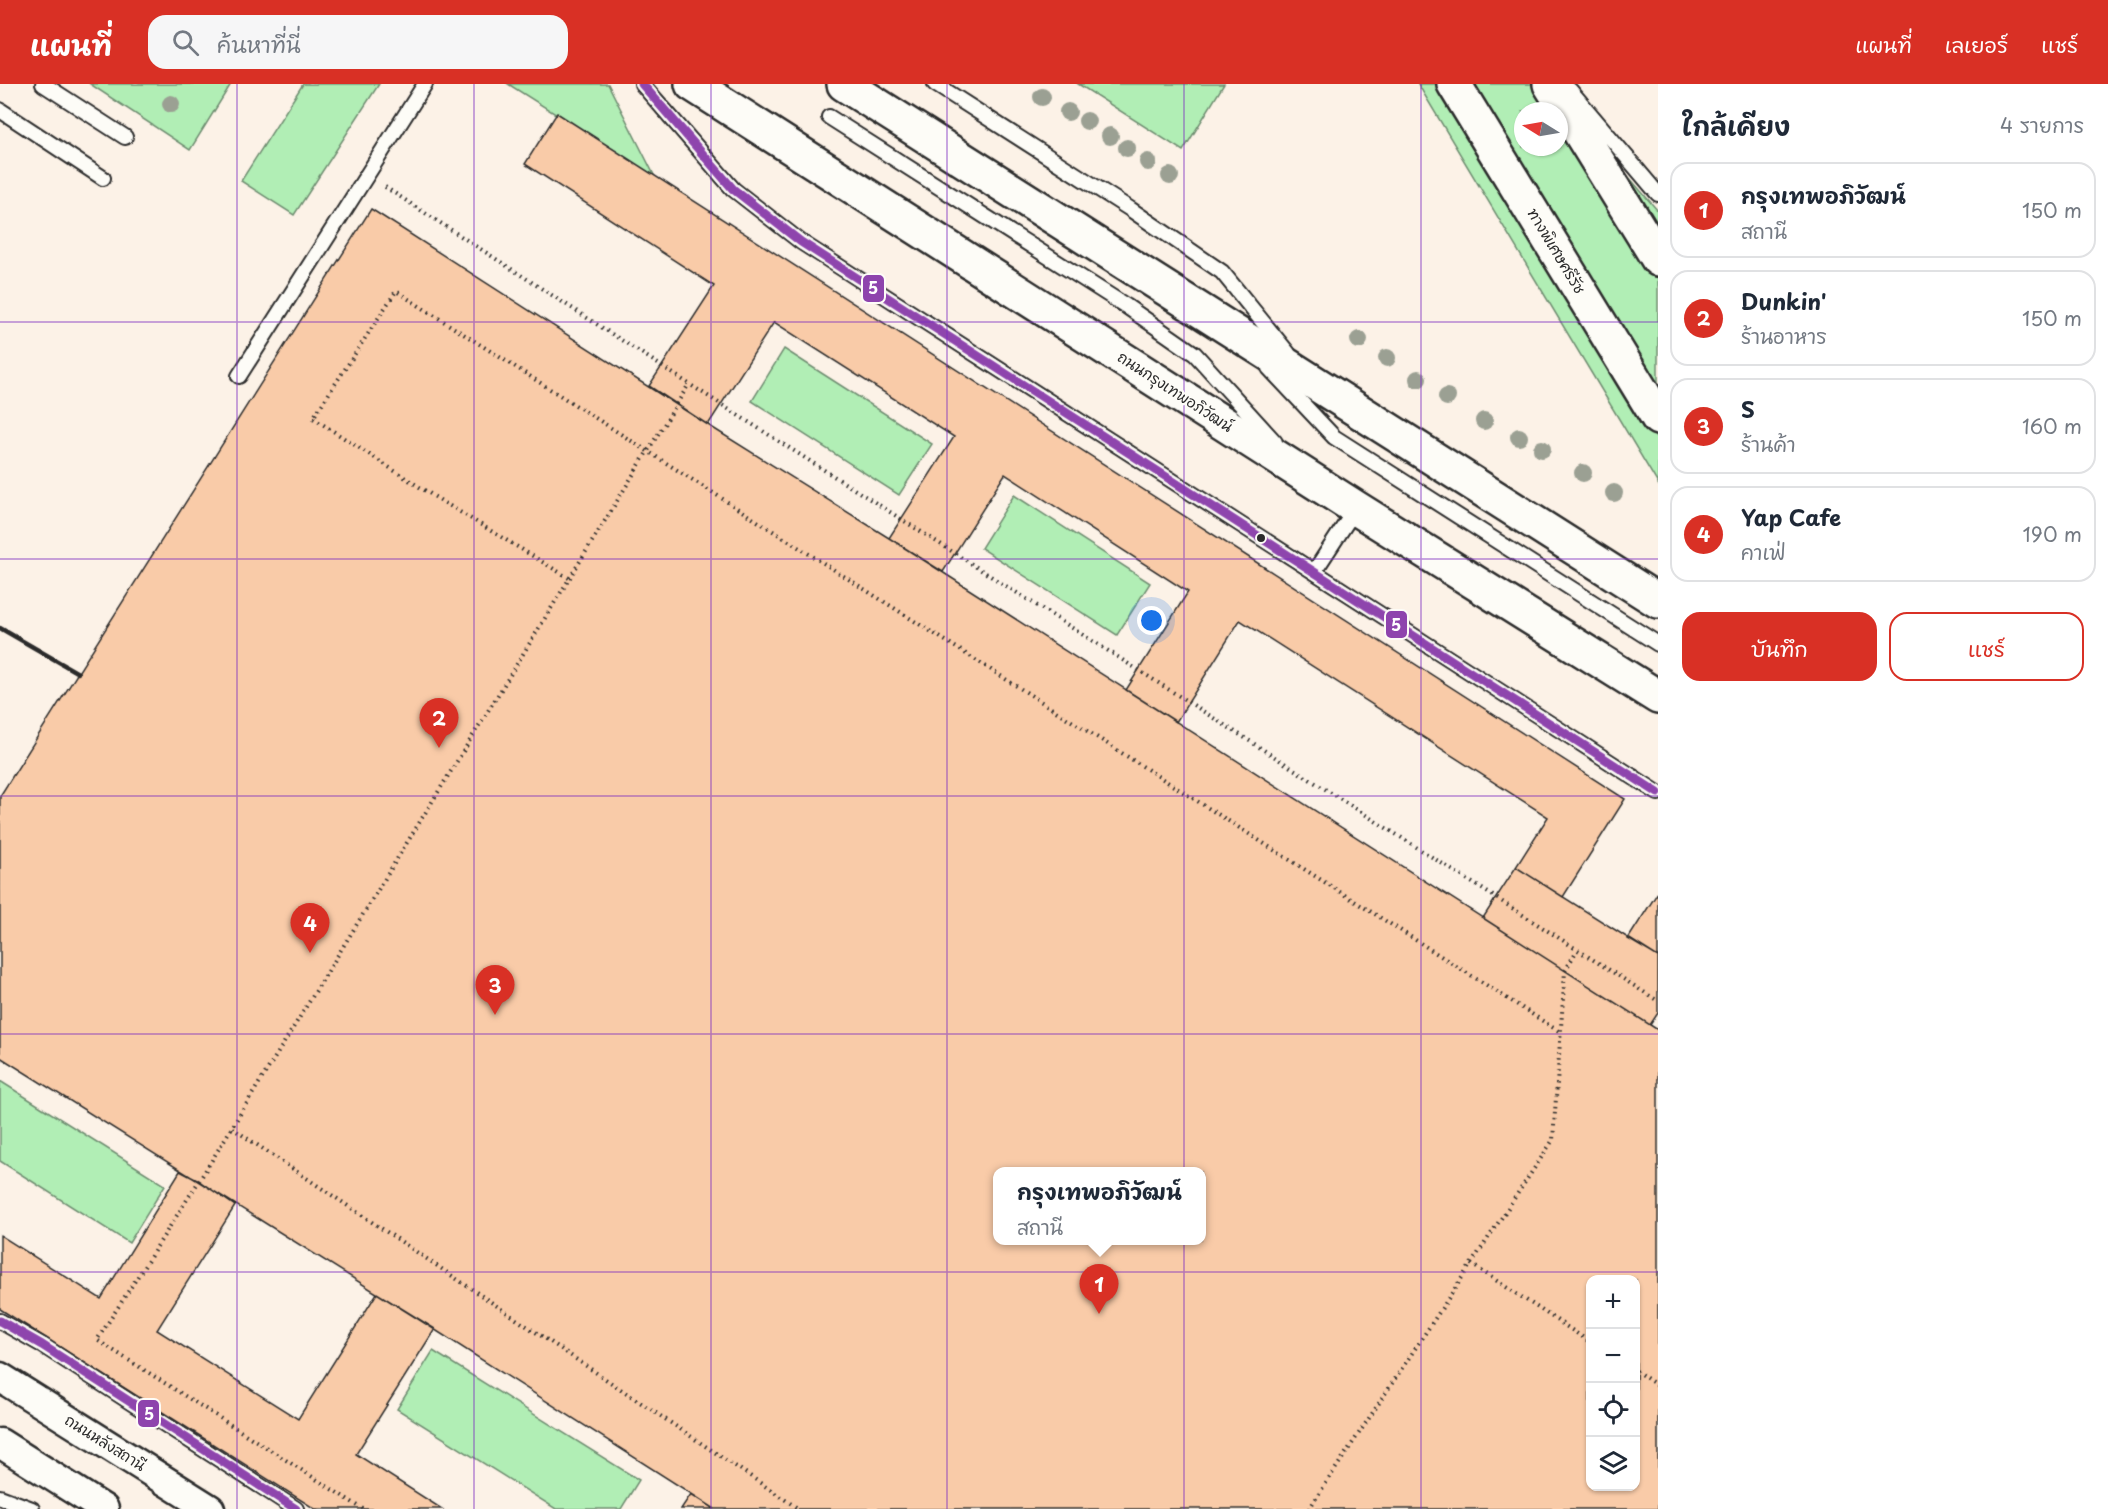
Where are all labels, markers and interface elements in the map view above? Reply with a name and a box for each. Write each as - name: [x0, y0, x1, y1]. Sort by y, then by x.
- search box: [148, 15, 568, 69]
- text: แผนที่: [30, 23, 112, 66]
- icon: search: [169, 26, 202, 59]
- text: ค้นหาที่นี่: [217, 27, 301, 60]
- text: แผนที่: [1855, 28, 1912, 60]
- text: เลเยอร์: [1945, 28, 2008, 60]
- text: แชร์: [2041, 28, 2078, 60]
- north arrow: [1514, 102, 1568, 156]
- text: ใกล้เคียง: [1682, 106, 1790, 145]
- text: 4 รายการ: [2000, 110, 2084, 140]
- text: กรุงเทพอภิวัฒน์: [1741, 178, 1906, 211]
- text: 1: [1699, 195, 1708, 225]
- text: 150 m: [2022, 195, 2082, 225]
- street label: ทางพิเศษศรีรัช: [1523, 203, 1592, 298]
- text: สถานี: [1741, 216, 1787, 246]
- line badge: 5: [862, 274, 885, 303]
- text: 5: [868, 275, 878, 299]
- text: Dunkin': [1741, 284, 1826, 317]
- text: 2: [1696, 303, 1711, 333]
- text: 150 m: [2022, 303, 2082, 333]
- text: ร้านอาหาร: [1741, 321, 1827, 351]
- street label: ถนนกรุงเทพอภิวัฒน์: [1113, 345, 1238, 438]
- text: S: [1741, 392, 1755, 425]
- text: 3: [1697, 411, 1710, 441]
- text: 160 m: [2022, 411, 2082, 441]
- text: ร้านค้า: [1741, 429, 1796, 459]
- text: Yap Cafe: [1741, 500, 1841, 533]
- text: 4: [1697, 519, 1710, 549]
- text: 190 m: [2023, 519, 2082, 549]
- unlabelled marker: [1255, 532, 1267, 544]
- text: คาเฟ่: [1741, 537, 1786, 567]
- your location: [1137, 606, 1166, 635]
- line badge: 5: [1385, 610, 1408, 639]
- text: 5: [1391, 612, 1401, 636]
- button: บันทึก: [1682, 612, 1877, 681]
- button: แชร์: [1889, 612, 2084, 681]
- pin: 2: [420, 698, 458, 748]
- pin: 4: [290, 904, 330, 953]
- pin: 3: [476, 966, 514, 1015]
- popup: [993, 1167, 1206, 1245]
- text: กรุงเทพอภิวัฒน์: [1017, 1174, 1182, 1207]
- text: สถานี: [1017, 1212, 1063, 1242]
- pin: 1: [1080, 1264, 1118, 1314]
- map controls: [1586, 1275, 1640, 1491]
- button: +: [1586, 1275, 1640, 1329]
- button: −: [1586, 1329, 1640, 1383]
- button: locate: [1586, 1383, 1640, 1437]
- line badge: 5: [137, 1399, 160, 1428]
- text: 5: [144, 1401, 154, 1425]
- street label: ถนนหลังสถานี: [61, 1408, 151, 1476]
- button: layers: [1586, 1437, 1640, 1491]

